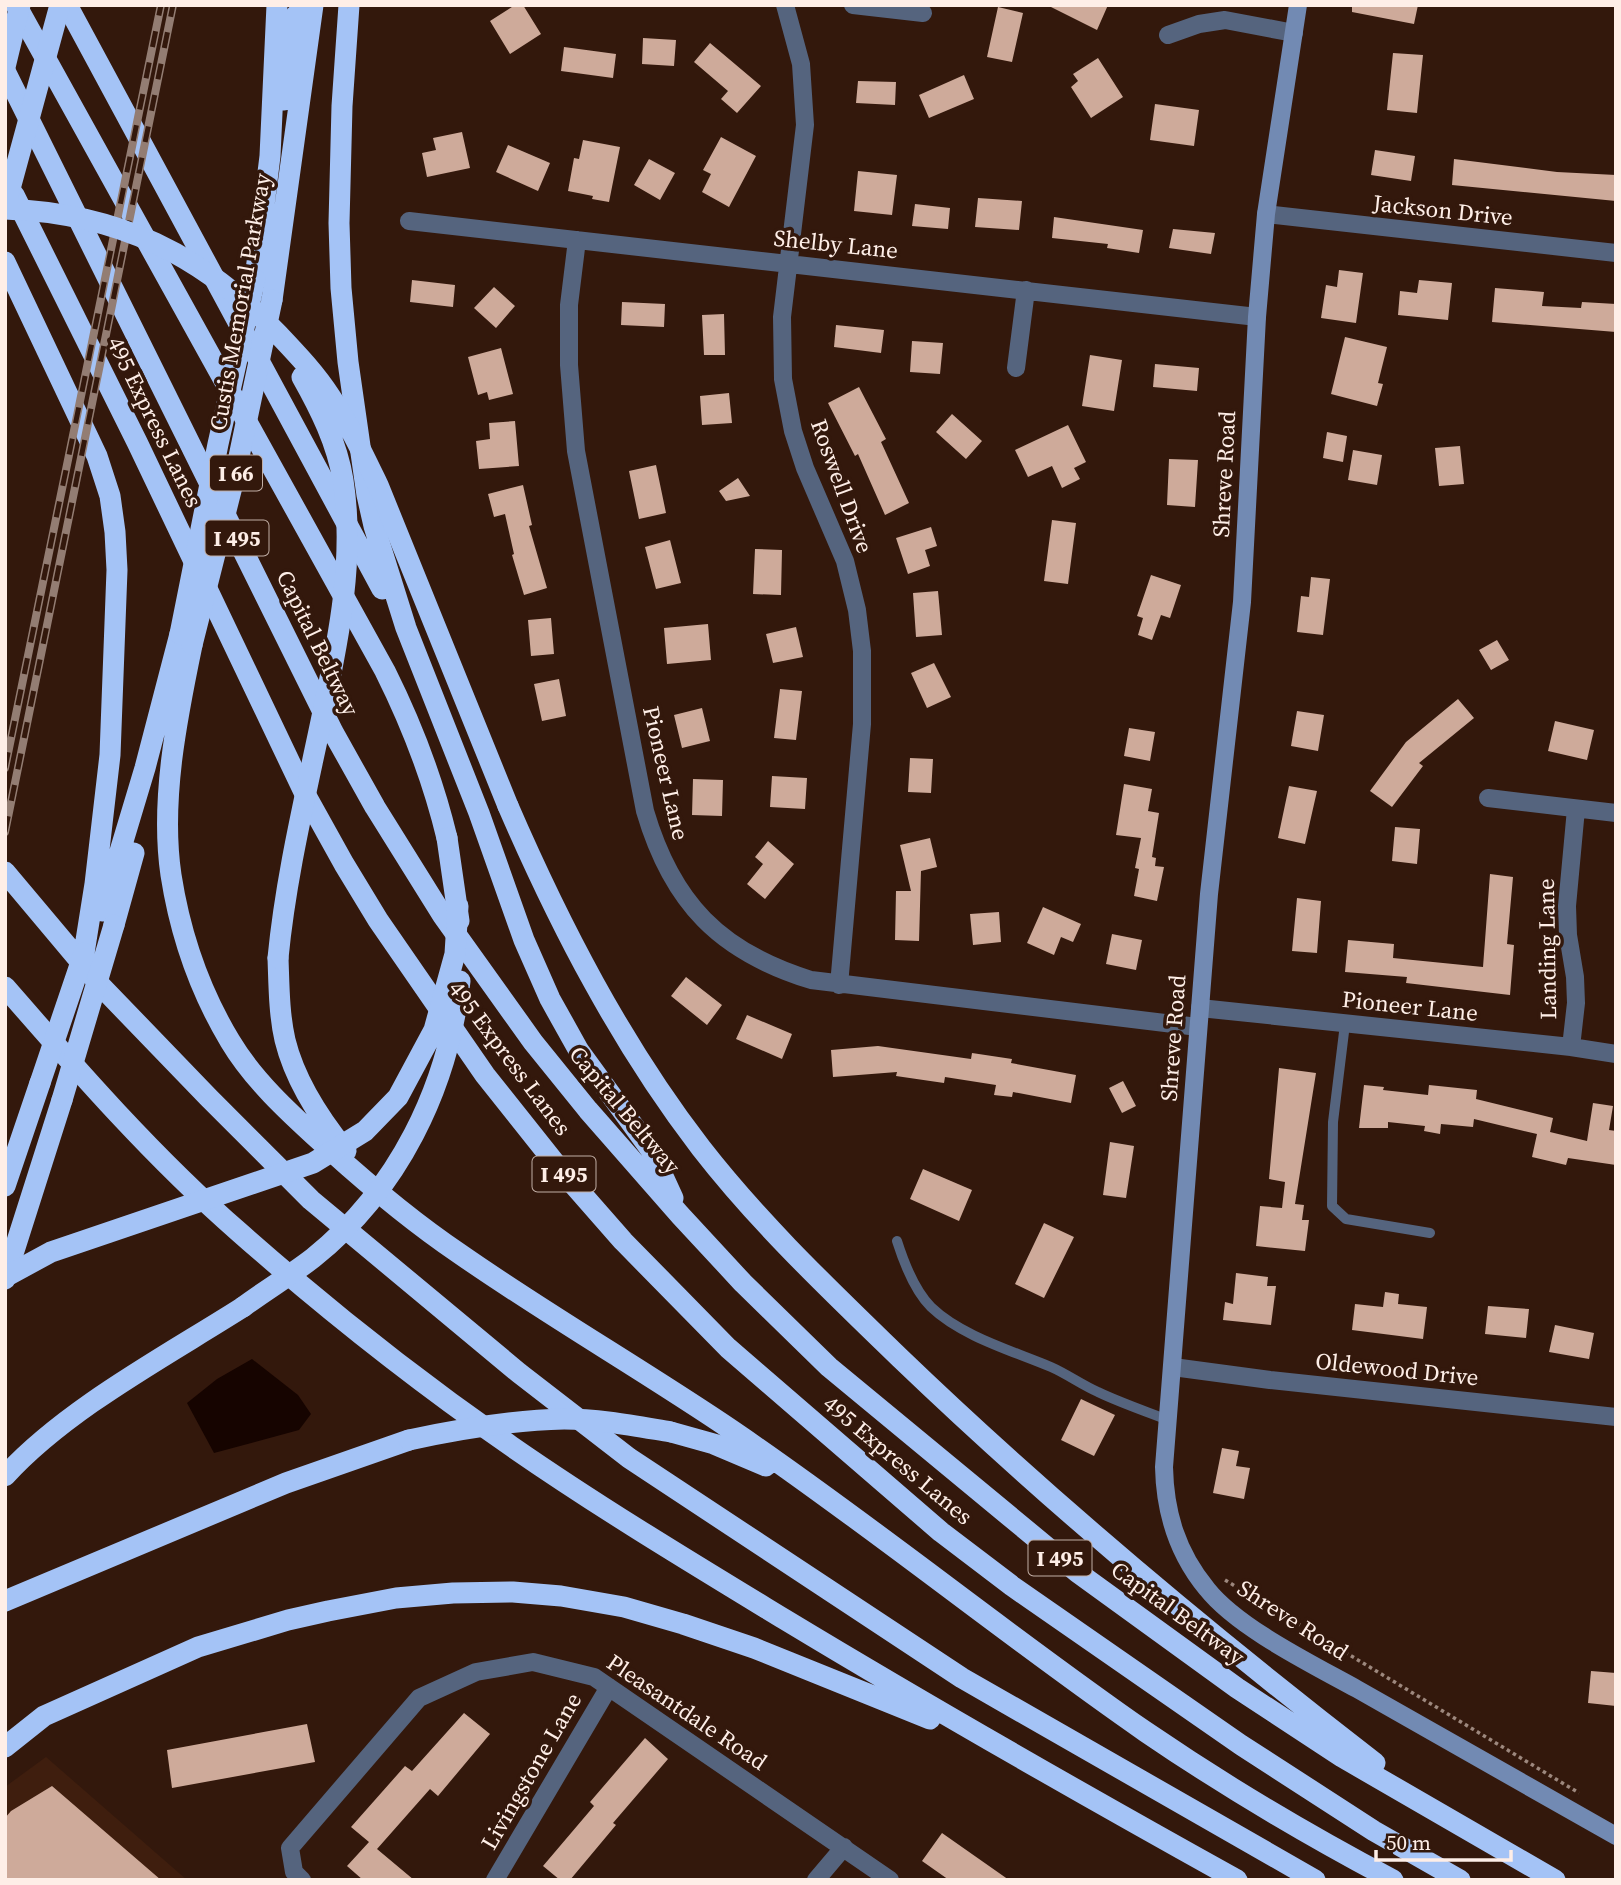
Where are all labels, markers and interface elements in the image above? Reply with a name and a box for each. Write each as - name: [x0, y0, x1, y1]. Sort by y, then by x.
- street label: Custis Memorial Parkway: [202, 171, 278, 433]
- street label: Jackson Drive: [1371, 187, 1514, 233]
- street label: Shelby Lane: [772, 222, 900, 266]
- street label: 495 Express Lanes: [100, 331, 210, 513]
- street label: Shreve Road: [1205, 410, 1243, 538]
- street label: Roswell Drive: [803, 415, 881, 557]
- road number: I 66: [210, 456, 262, 490]
- road number: I 495: [205, 520, 268, 556]
- street label: Capital Beltway: [269, 565, 367, 721]
- street label: Pioneer Lane: [635, 703, 697, 843]
- street label: Landing Lane: [1530, 878, 1564, 1020]
- street label: 495 Express Lanes: [441, 974, 579, 1142]
- street label: Shreve Road: [1153, 974, 1193, 1102]
- street label: Pioneer Lane: [1340, 983, 1480, 1029]
- street label: Capital Beltway: [562, 1039, 688, 1181]
- road number: I 495: [532, 1156, 596, 1192]
- street label: Oldewood Drive: [1314, 1345, 1480, 1393]
- street label: 495 Express Lanes: [816, 1388, 980, 1532]
- road number: I 495: [1028, 1540, 1092, 1576]
- street label: Capital Beltway: [1105, 1554, 1252, 1673]
- street label: Shreve Road: [1231, 1572, 1355, 1668]
- street label: Pleasantdale Road: [601, 1646, 773, 1778]
- street label: Livingstone Lane: [473, 1687, 589, 1855]
- scale bar: [1376, 1818, 1511, 1862]
- text: 50 m: [1386, 1828, 1431, 1857]

